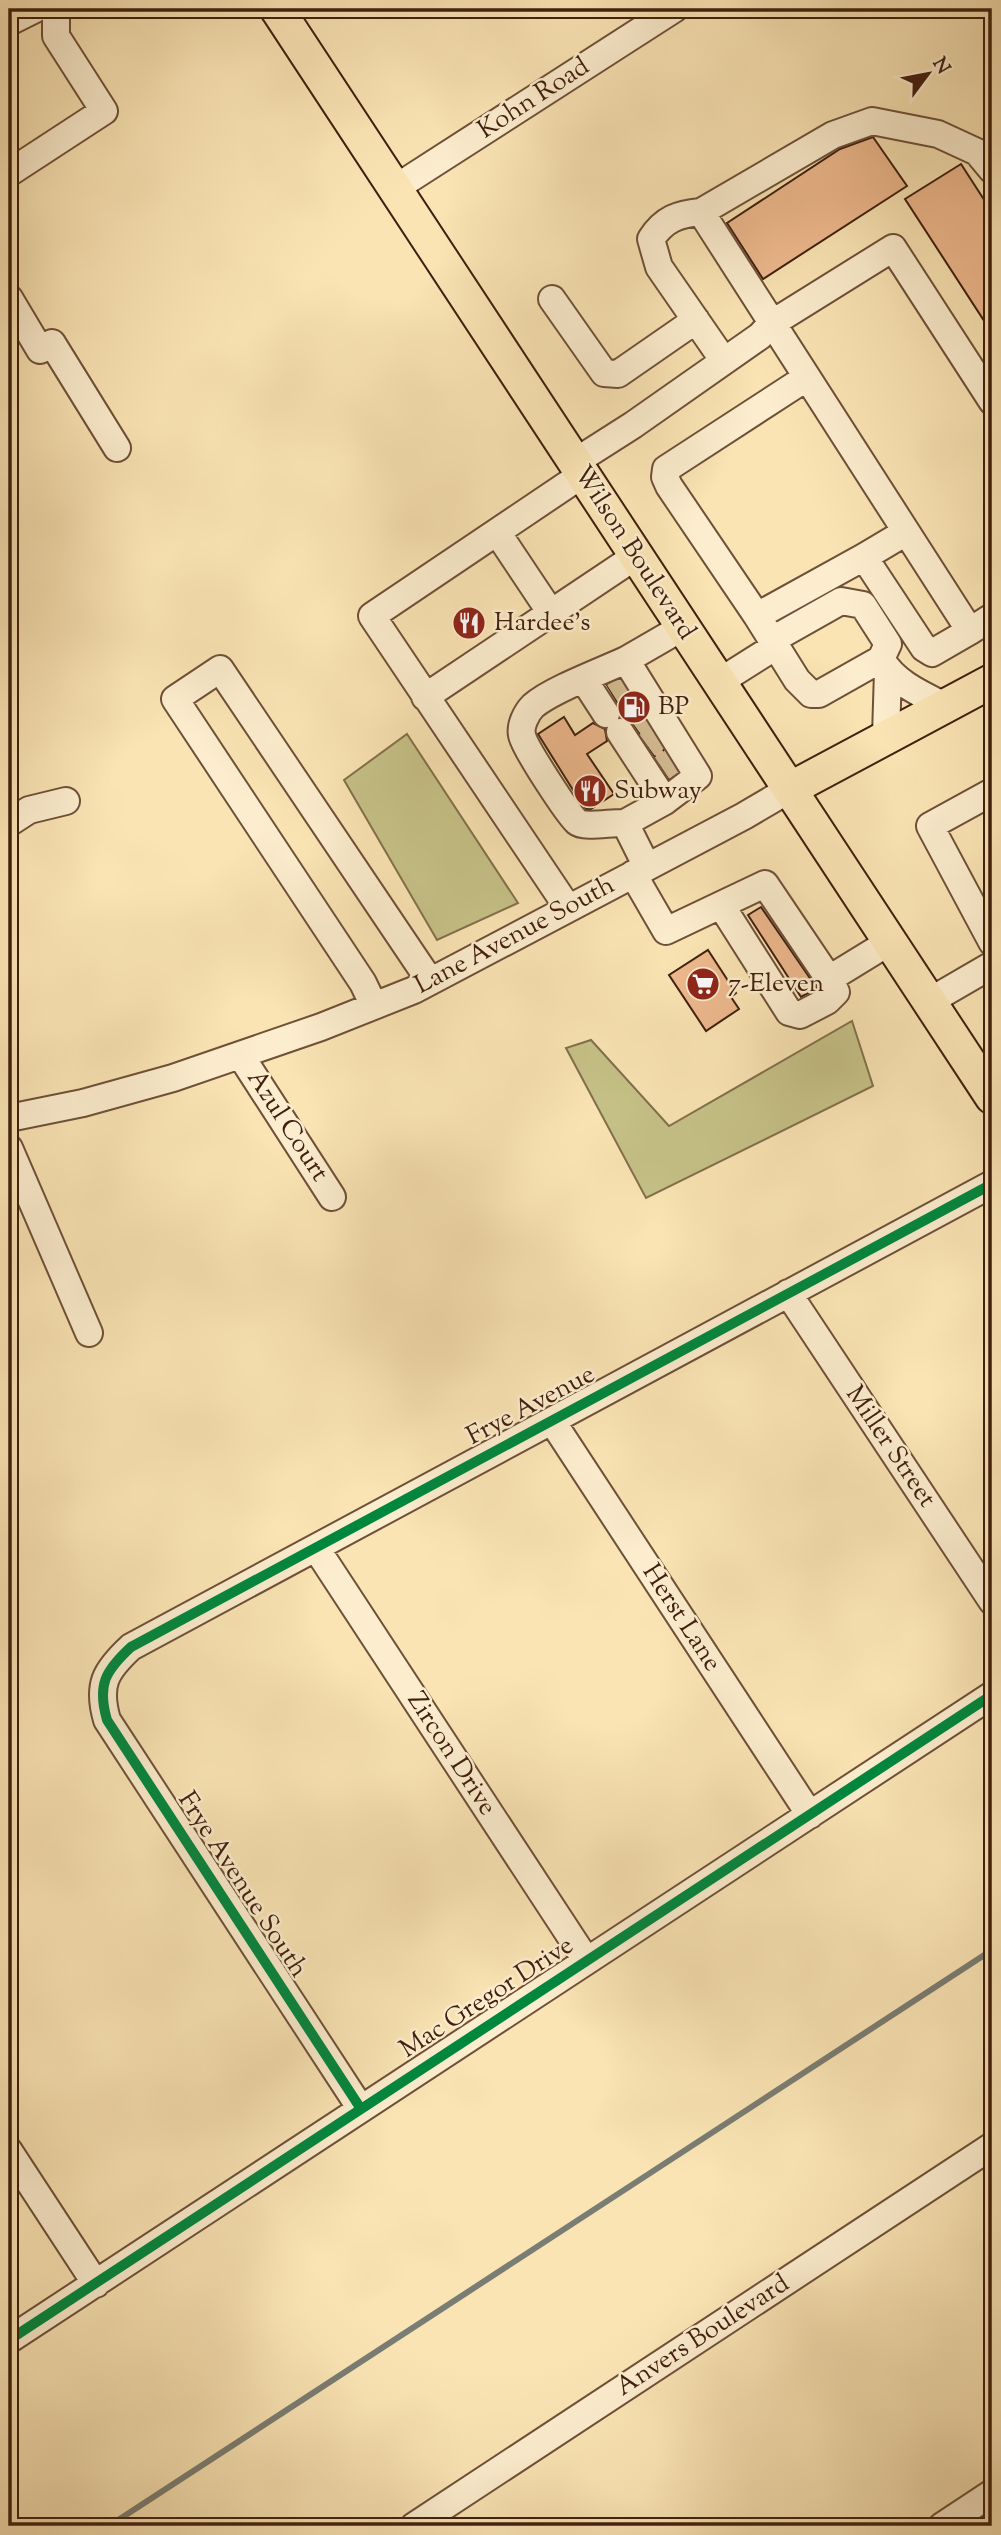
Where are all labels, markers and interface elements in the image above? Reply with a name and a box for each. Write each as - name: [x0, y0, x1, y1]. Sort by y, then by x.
- north arrow: [892, 38, 962, 108]
- street label: Kohn Road: [471, 49, 597, 149]
- text: N: [925, 53, 956, 80]
- street label: Wilson Boulevard: [564, 459, 704, 648]
- restaurant icon: Hardee's: [450, 604, 488, 642]
- place label: Hardee's: [494, 605, 591, 642]
- fuel station icon: BP: [615, 688, 653, 726]
- place label: BP: [658, 689, 689, 726]
- restaurant icon: Subway: [571, 772, 609, 810]
- place label: Subway: [614, 773, 702, 810]
- street label: Lane Avenue South: [408, 868, 622, 1004]
- supermarket icon: 7-Eleven: [684, 965, 722, 1003]
- place label: 7-Eleven: [728, 966, 824, 1003]
- street label: Azul Court: [237, 1063, 337, 1189]
- street label: Frye Avenue: [460, 1357, 602, 1455]
- street label: Miller Street: [836, 1379, 945, 1515]
- street label: Herst Lane: [632, 1557, 730, 1679]
- street label: Zircon Drive: [397, 1685, 505, 1823]
- street label: Frye Avenue South: [168, 1785, 316, 1985]
- street label: Mac Gregor Drive: [393, 1928, 581, 2068]
- street label: Anvers Boulevard: [609, 2266, 797, 2406]

